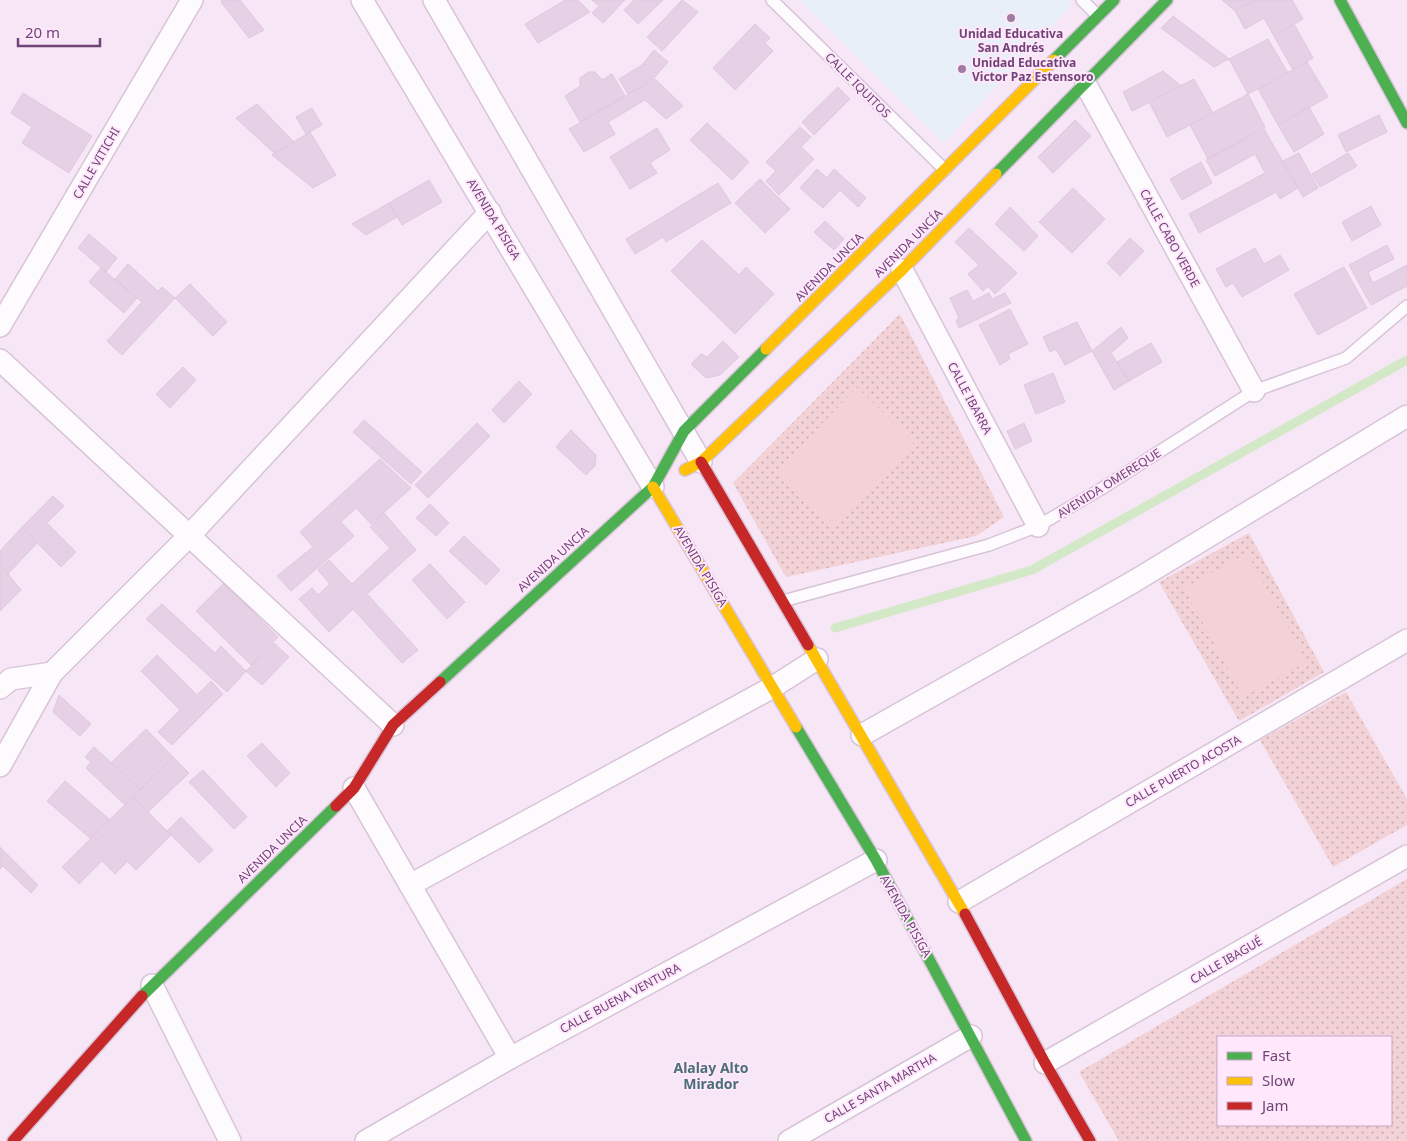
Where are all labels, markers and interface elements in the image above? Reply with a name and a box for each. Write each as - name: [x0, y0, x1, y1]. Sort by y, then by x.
- marker: Unidad Educativa San Andrés: [1005, 12, 1017, 24]
- scale bar: [18, 15, 100, 47]
- text: 20 m: [25, 22, 60, 42]
- place label: Unidad Educativa San Andrés: [959, 25, 1063, 56]
- street label: CALLE IQUITOS: [821, 48, 895, 122]
- place label: Unidad Educativa Victor Paz Estensoro: [972, 54, 1094, 85]
- marker: Unidad Educativa Victor Paz Estensoro: [956, 63, 968, 75]
- street label: CALLE VITICHI: [69, 124, 123, 202]
- street label: AVENIDA PISIGA: [463, 175, 525, 263]
- street label: CALLE CABO VERDE: [1136, 186, 1204, 290]
- street label: AVENIDA UNCÍA: [870, 205, 946, 281]
- street label: AVENIDA UNCIA: [791, 229, 867, 305]
- street label: CALLE IBARRA: [944, 359, 996, 437]
- street label: AVENIDA OMEREQUE: [1054, 444, 1164, 522]
- street label: AVENIDA UNCIA: [514, 522, 593, 596]
- street label: AVENIDA PISIGA: [670, 522, 732, 610]
- street label: CALLE PUERTO ACOSTA: [1122, 731, 1244, 811]
- street label: AVENIDA UNCIA: [233, 811, 311, 887]
- street label: AVENIDA PISIGA: [876, 872, 936, 961]
- street label: CALLE IBAGUÉ: [1187, 932, 1265, 988]
- street label: CALLE BUENA VENTURA: [557, 959, 684, 1037]
- legend: [1217, 1036, 1392, 1126]
- text: Fast: [1262, 1045, 1291, 1065]
- street label: CALLE SANTA MARTHA: [821, 1049, 939, 1127]
- district label: Alalay Alto Mirador: [673, 1058, 749, 1093]
- text: Slow: [1262, 1070, 1295, 1090]
- text: Jam: [1260, 1095, 1289, 1115]

